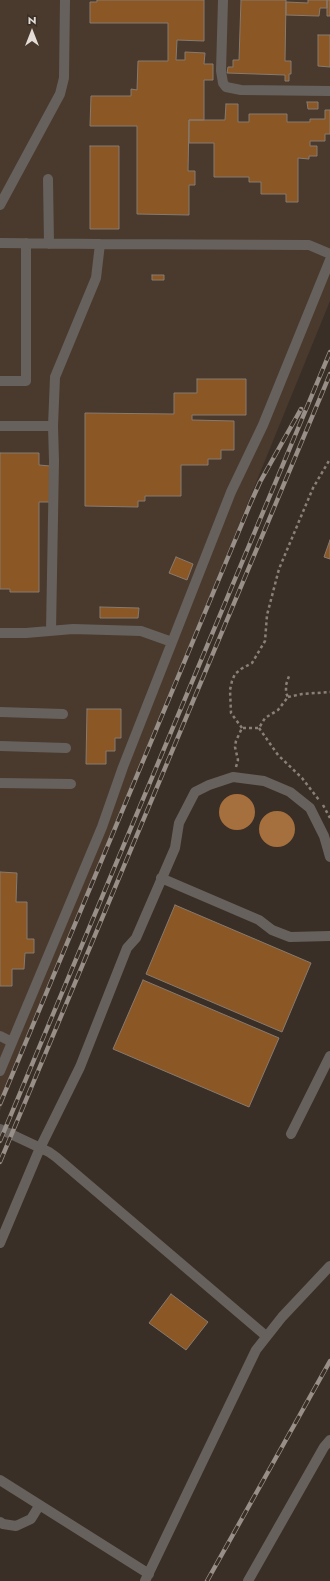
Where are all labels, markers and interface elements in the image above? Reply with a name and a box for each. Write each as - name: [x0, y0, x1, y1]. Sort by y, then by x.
- north arrow: [12, 12, 52, 52]
- text: N: [28, 12, 36, 28]

